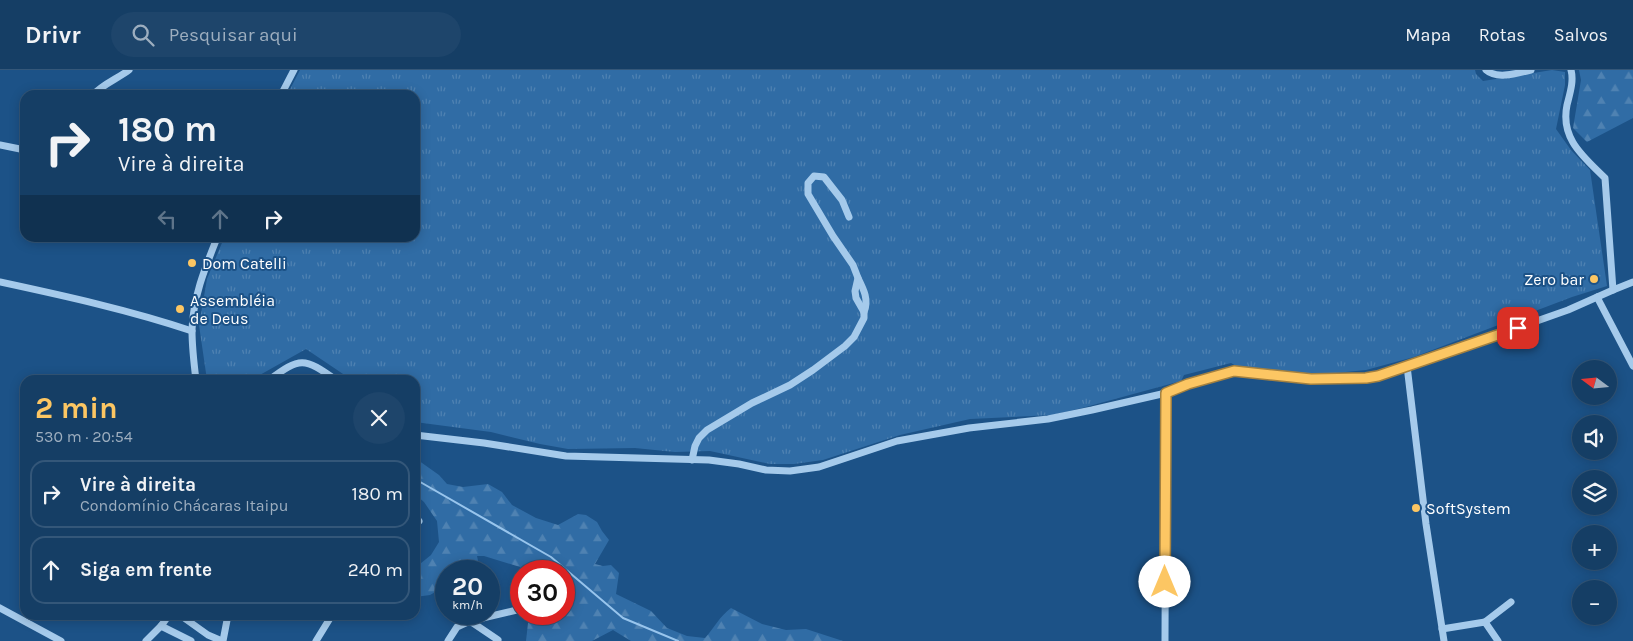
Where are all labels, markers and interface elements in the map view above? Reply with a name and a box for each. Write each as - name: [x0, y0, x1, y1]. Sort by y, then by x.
- search box: [111, 12, 461, 57]
- text: Drivr: [25, 21, 81, 49]
- icon: search: [129, 21, 157, 49]
- text: Pesquisar aqui: [169, 24, 298, 46]
- text: Mapa: [1405, 24, 1451, 46]
- text: Rotas: [1479, 24, 1526, 46]
- text: Salvos: [1554, 24, 1608, 46]
- text: 180 m: [118, 109, 217, 150]
- icon: right: [35, 110, 100, 175]
- text: Vire à direita: [118, 151, 245, 177]
- icon: left: [153, 205, 181, 233]
- icon: ahead: [206, 205, 234, 233]
- icon: right: [259, 205, 287, 233]
- place label: Dom Catelli: [202, 254, 287, 273]
- marker: Dom Catelli: [186, 257, 198, 269]
- place label: Zero bar: [1524, 270, 1584, 289]
- marker: Zero bar: [1588, 273, 1600, 285]
- place label: Assembléia de Deus: [190, 291, 275, 328]
- marker: Assembléia de Deus: [174, 303, 186, 315]
- pin: [1497, 307, 1539, 349]
- icon: arrive: [1504, 314, 1532, 342]
- north arrow: [1572, 360, 1618, 405]
- map controls: [1572, 360, 1617, 625]
- text: 2 min: [35, 390, 118, 426]
- button: close: [353, 392, 405, 444]
- button: sound: [1572, 415, 1617, 460]
- text: 530 m · 20:54: [35, 427, 133, 446]
- button: layers: [1572, 470, 1617, 515]
- text: Vire à direita: [80, 474, 196, 496]
- icon: right: [37, 480, 65, 508]
- text: 180 m: [351, 483, 403, 505]
- text: Condomínio Chácaras Itaipu: [80, 496, 288, 515]
- place label: SoftSystem: [1426, 499, 1511, 518]
- marker: SoftSystem: [1410, 502, 1422, 514]
- button: +: [1572, 525, 1617, 570]
- position arrow: [1138, 555, 1190, 607]
- icon: ahead: [37, 556, 65, 584]
- text: Siga em frente: [80, 559, 212, 581]
- text: 240 m: [348, 559, 403, 581]
- speed limit sign: 30: [510, 560, 575, 625]
- text: 20: [452, 572, 483, 601]
- button: −: [1572, 580, 1617, 625]
- text: km/h: [452, 598, 483, 612]

